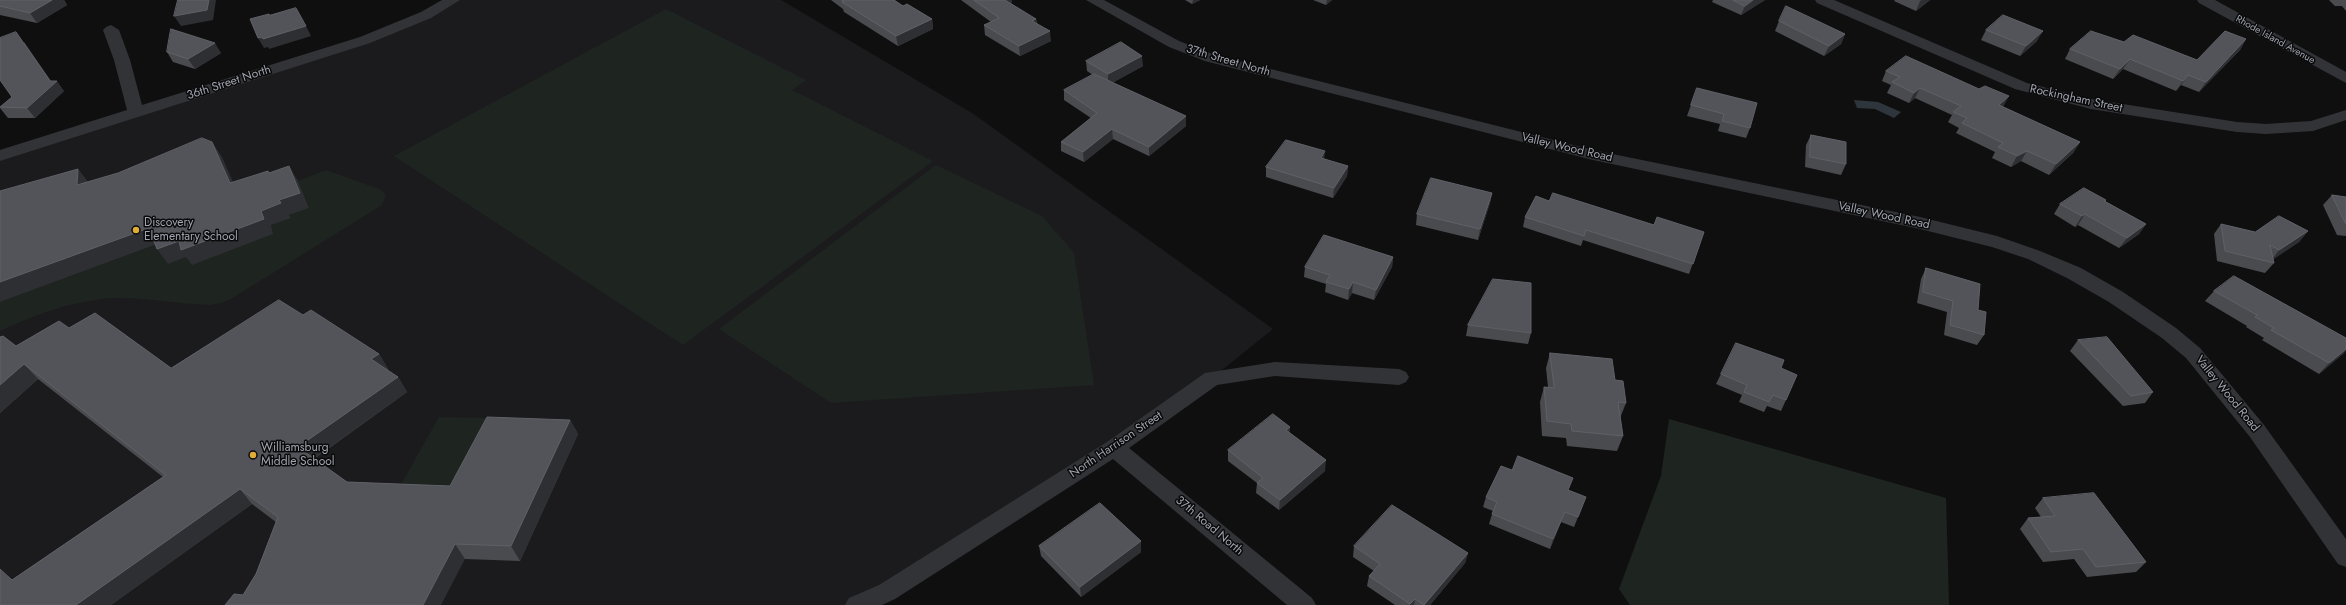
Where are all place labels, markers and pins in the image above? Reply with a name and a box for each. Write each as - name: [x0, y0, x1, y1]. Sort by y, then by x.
- place label: Discovery Elementary School: [144, 216, 238, 244]
- marker: Discovery Elementary School: [131, 225, 141, 235]
- place label: Williamsburg Middle School: [261, 441, 335, 469]
- marker: Williamsburg Middle School: [248, 450, 258, 460]

